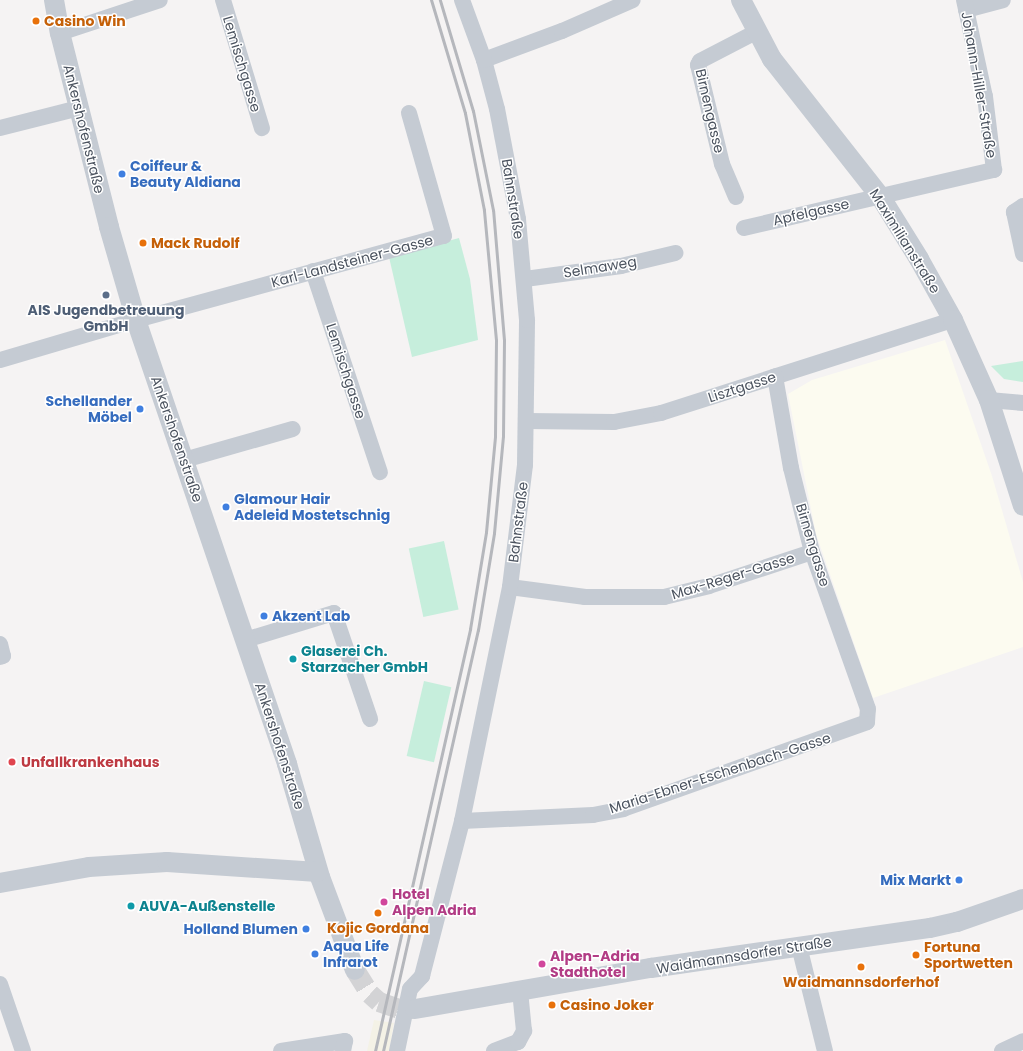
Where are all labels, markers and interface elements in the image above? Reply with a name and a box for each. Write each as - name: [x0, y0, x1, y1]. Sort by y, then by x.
- street label: Johann-Hiller-Straße: [958, 11, 1000, 159]
- place label: Casino Win: [44, 13, 126, 29]
- street label: Lemischgasse: [219, 14, 265, 114]
- marker: Casino Win: [31, 16, 41, 26]
- street label: Ankershofenstraße: [60, 63, 108, 195]
- street label: Birnengasse: [692, 67, 728, 155]
- place label: Coiffeur & Beauty Aldiana: [130, 158, 241, 190]
- street label: Bahnstraße: [498, 158, 528, 240]
- marker: Coiffeur & Beauty Aldiana: [117, 169, 127, 179]
- street label: Maximilianstraße: [866, 186, 944, 296]
- street label: Apfelgasse: [771, 195, 851, 229]
- street label: Karl-Landsteiner-Gasse: [269, 231, 435, 291]
- place label: Mack Rudolf: [151, 235, 240, 251]
- marker: Mack Rudolf: [138, 238, 148, 248]
- street label: Selmaweg: [562, 253, 638, 281]
- marker: AIS Jugendbetreuung GmbH: [101, 290, 111, 300]
- place label: AIS Jugendbetreuung GmbH: [28, 302, 184, 334]
- street label: Lemischgasse: [323, 321, 369, 421]
- street label: Lisztgasse: [706, 368, 778, 406]
- street label: Ankershofenstraße: [148, 374, 206, 504]
- place label: Schellander Möbel: [46, 393, 132, 426]
- marker: Schellander Möbel: [135, 404, 145, 414]
- street label: Bahnstraße: [505, 481, 531, 563]
- place label: Glamour Hair Adeleid Mostetschnig: [234, 491, 390, 524]
- street label: Birnengasse: [792, 501, 834, 589]
- marker: Glamour Hair Adeleid Mostetschnig: [221, 502, 231, 512]
- street label: Max-Reger-Gasse: [669, 549, 797, 603]
- place label: Akzent Lab: [272, 608, 350, 624]
- marker: Akzent Lab: [259, 611, 269, 621]
- place label: Glaserei Ch. Starzacher GmbH: [301, 643, 428, 676]
- marker: Glaserei Ch. Starzacher GmbH: [288, 654, 298, 664]
- street label: Ankershofenstraße: [252, 680, 308, 812]
- street label: Maria-Ebner-Eschenbach-Gasse: [607, 729, 833, 817]
- place label: Unfallkrankenhaus: [21, 754, 160, 770]
- marker: Unfallkrankenhaus: [6, 756, 18, 768]
- place label: Mix Markt: [880, 872, 951, 888]
- marker: Mix Markt: [954, 875, 964, 885]
- place label: Hotel Alpen Adria: [392, 886, 476, 918]
- marker: Hotel Alpen Adria: [379, 897, 389, 907]
- place label: AUVA-Außenstelle: [139, 898, 275, 914]
- marker: AUVA-Außenstelle: [126, 901, 136, 911]
- marker: Kojic Gordana: [373, 908, 383, 918]
- place label: Kojic Gordana: [327, 920, 429, 936]
- place label: Holland Blumen: [183, 921, 298, 937]
- marker: Holland Blumen: [301, 924, 311, 934]
- street label: Waidmannsdorfer Straße: [655, 933, 833, 977]
- place label: Aqua Life Infrarot: [323, 938, 389, 970]
- place label: Fortuna Sportwetten: [924, 939, 1013, 972]
- place label: Alpen-Adria Stadthotel: [550, 948, 640, 980]
- marker: Aqua Life Infrarot: [310, 949, 320, 959]
- marker: Fortuna Sportwetten: [911, 950, 921, 960]
- marker: Alpen-Adria Stadthotel: [537, 959, 547, 969]
- marker: Waidmannsdorferhof: [856, 962, 866, 972]
- place label: Waidmannsdorferhof: [783, 974, 939, 990]
- place label: Casino Joker: [560, 997, 654, 1013]
- marker: Casino Joker: [547, 1000, 557, 1010]

